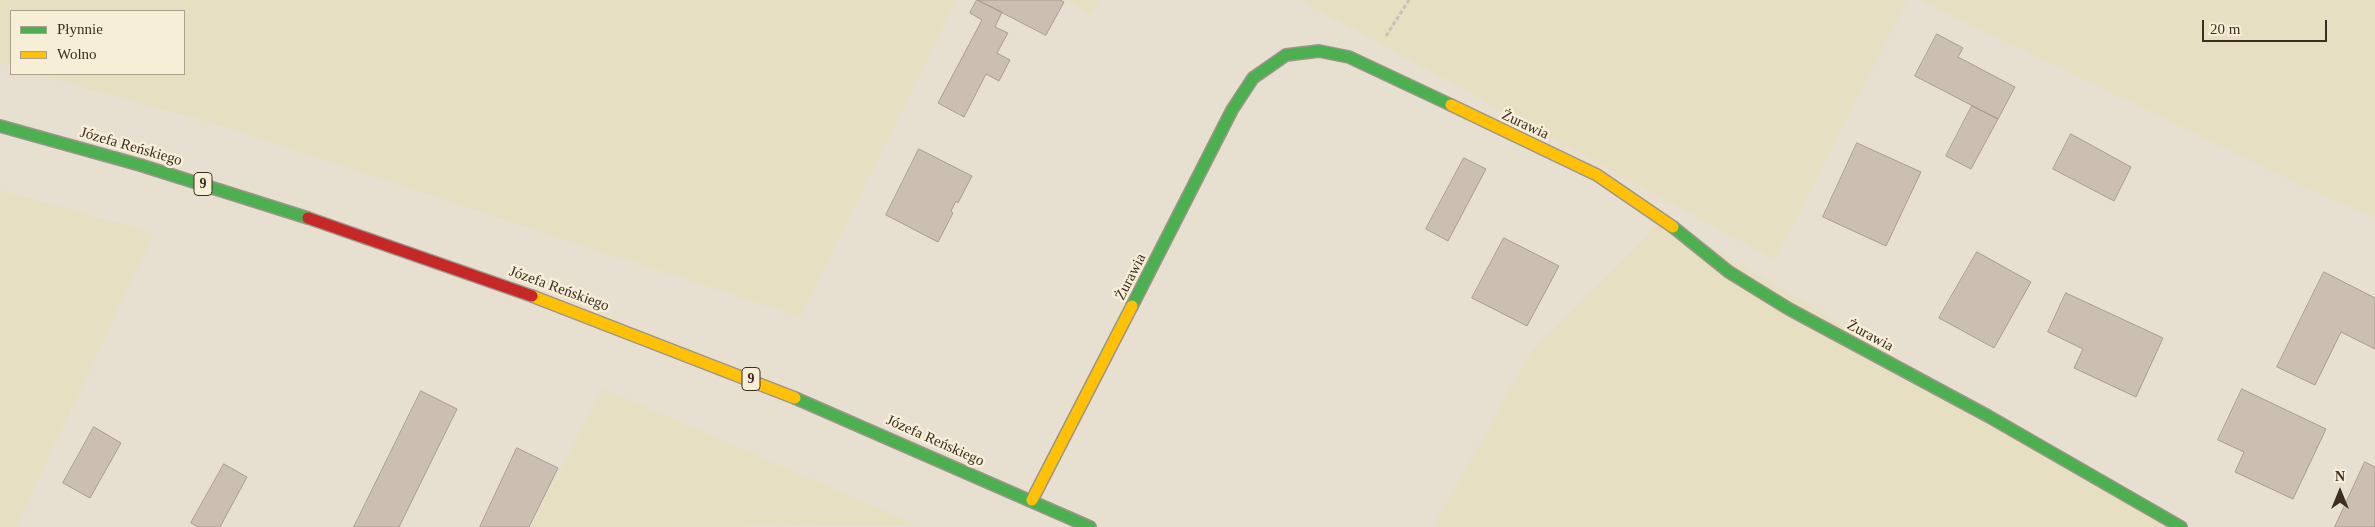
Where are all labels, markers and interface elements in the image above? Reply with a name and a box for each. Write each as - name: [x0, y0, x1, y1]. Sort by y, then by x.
- legend: [10, 10, 185, 75]
- scale bar: [2205, 10, 2330, 42]
- text: Płynnie: [57, 21, 103, 37]
- text: 20 m: [2210, 21, 2240, 37]
- text: Wolno: [57, 46, 97, 62]
- street label: Żurawia: [1499, 106, 1551, 144]
- street label: Józefa Reńskiego: [78, 124, 184, 170]
- road number: 9: [194, 172, 212, 195]
- street label: Żurawia: [1112, 251, 1150, 303]
- street label: Józefa Reńskiego: [506, 263, 612, 315]
- street label: Żurawia: [1844, 316, 1896, 356]
- road number: 9: [742, 368, 760, 390]
- street label: Józefa Reńskiego: [883, 411, 987, 471]
- north arrow: [2315, 467, 2365, 517]
- text: N: [2335, 469, 2345, 484]

